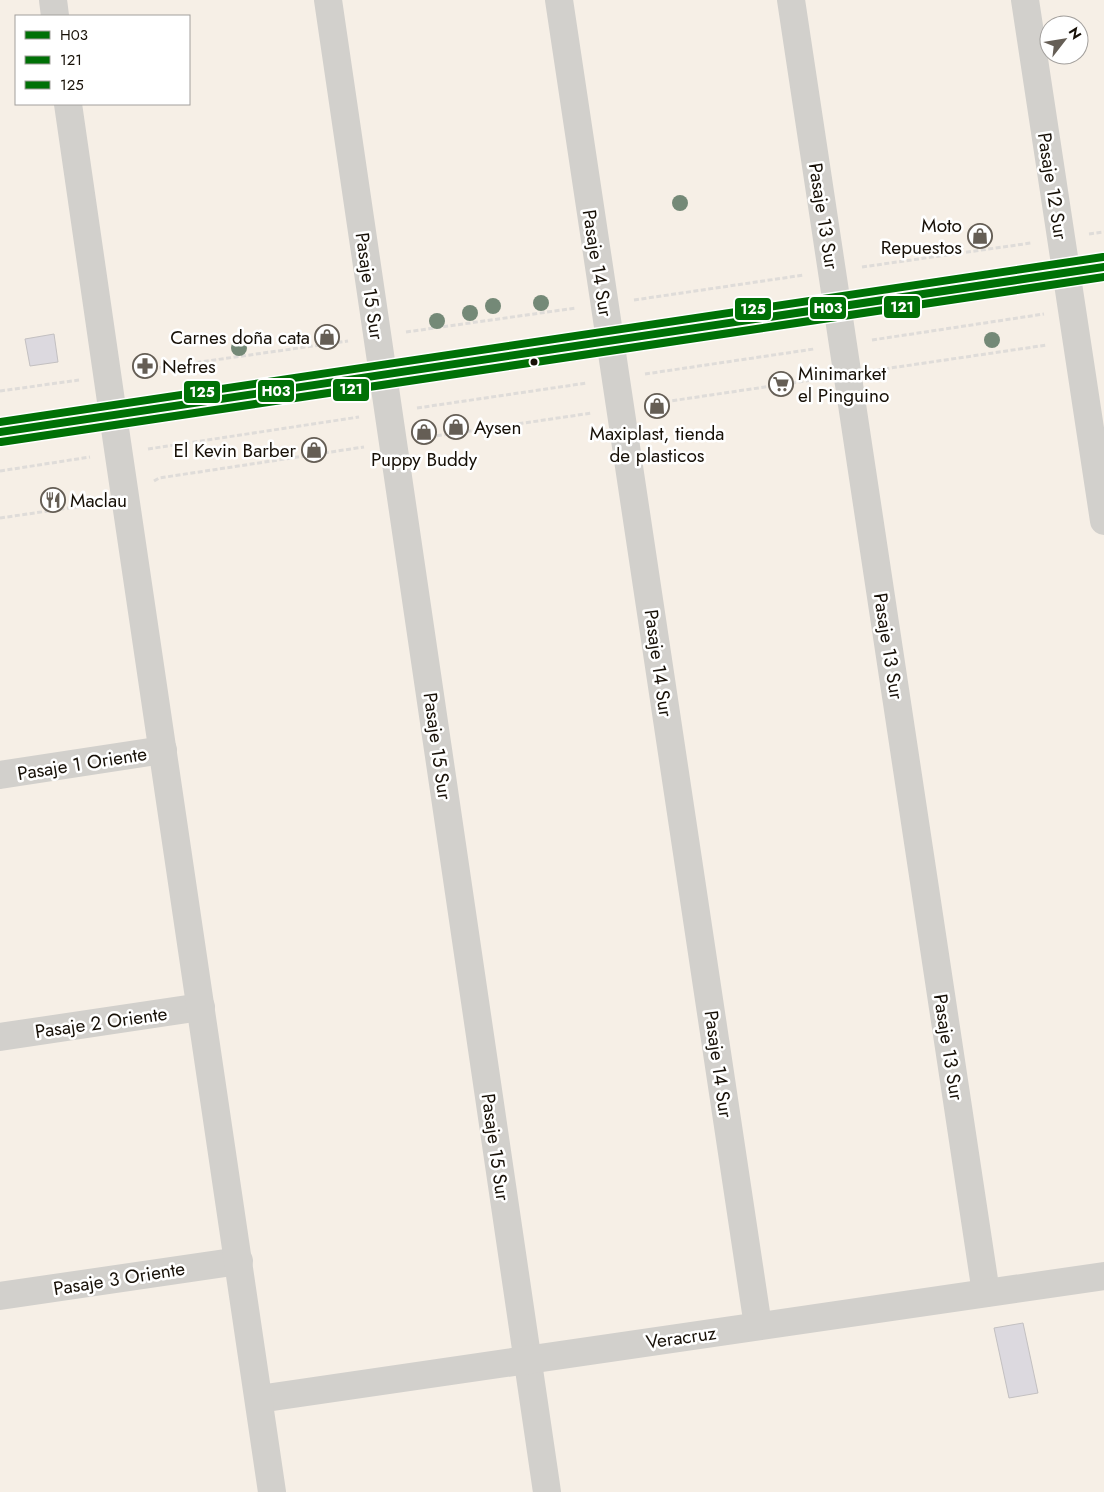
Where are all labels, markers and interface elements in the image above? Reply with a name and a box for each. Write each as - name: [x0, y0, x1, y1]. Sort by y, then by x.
- legend: [15, 15, 190, 105]
- north arrow: [1039, 15, 1089, 65]
- text: N: [1064, 23, 1087, 43]
- text: H03: [60, 24, 88, 46]
- text: 121: [60, 49, 82, 71]
- text: 125: [60, 74, 84, 96]
- street label: Pasaje 12 Sur: [1031, 131, 1074, 242]
- street label: Pasaje 13 Sur: [802, 161, 845, 272]
- street label: Pasaje 14 Sur: [576, 208, 619, 319]
- place label: Moto Repuestos: [881, 212, 962, 261]
- shop icon: Moto Repuestos: [967, 223, 993, 249]
- street label: Pasaje 15 Sur: [349, 231, 390, 342]
- line badge: 121: [883, 295, 921, 319]
- line badge: H03: [809, 296, 847, 320]
- line badge: 125: [734, 297, 772, 321]
- text: 121: [890, 297, 914, 317]
- text: H03: [814, 298, 843, 318]
- text: 125: [740, 299, 766, 319]
- place label: Carnes doña cata: [170, 324, 310, 351]
- shop icon: Carnes doña cata: [314, 324, 340, 350]
- pharmacy icon: Nefres: [132, 353, 158, 379]
- place label: Nefres: [162, 353, 216, 380]
- unlabelled marker: [529, 357, 539, 367]
- place label: Minimarket el Pinguino: [798, 360, 889, 409]
- supermarket icon: Minimarket el Pinguino: [768, 371, 794, 397]
- line badge: 121: [332, 378, 370, 402]
- line badge: H03: [257, 379, 295, 403]
- text: 121: [339, 379, 363, 399]
- line badge: 125: [183, 380, 221, 404]
- text: H03: [262, 381, 291, 401]
- text: 125: [189, 382, 215, 402]
- shop icon: Maxiplast, tienda de plasticos: [644, 393, 670, 419]
- shop icon: Aysen: [443, 414, 469, 440]
- place label: Aysen: [474, 414, 521, 441]
- shop icon: Puppy Buddy: [411, 419, 437, 445]
- place label: Maxiplast, tienda de plasticos: [590, 420, 724, 469]
- place label: El Kevin Barber: [173, 437, 296, 464]
- shop icon: El Kevin Barber: [301, 437, 327, 463]
- place label: Puppy Buddy: [371, 446, 478, 473]
- restaurant icon: Maclau: [40, 487, 66, 513]
- place label: Maclau: [70, 487, 127, 514]
- street label: Pasaje 13 Sur: [867, 591, 910, 702]
- street label: Pasaje 14 Sur: [638, 608, 679, 719]
- street label: Pasaje 15 Sur: [417, 691, 458, 802]
- street label: Pasaje 1 Oriente: [15, 740, 149, 787]
- street label: Pasaje 13 Sur: [927, 992, 970, 1103]
- street label: Pasaje 2 Oriente: [33, 1000, 169, 1045]
- street label: Pasaje 14 Sur: [698, 1009, 739, 1120]
- street label: Pasaje 15 Sur: [475, 1092, 516, 1203]
- street label: Pasaje 3 Oriente: [51, 1255, 187, 1302]
- street label: Veracruz: [644, 1319, 718, 1356]

